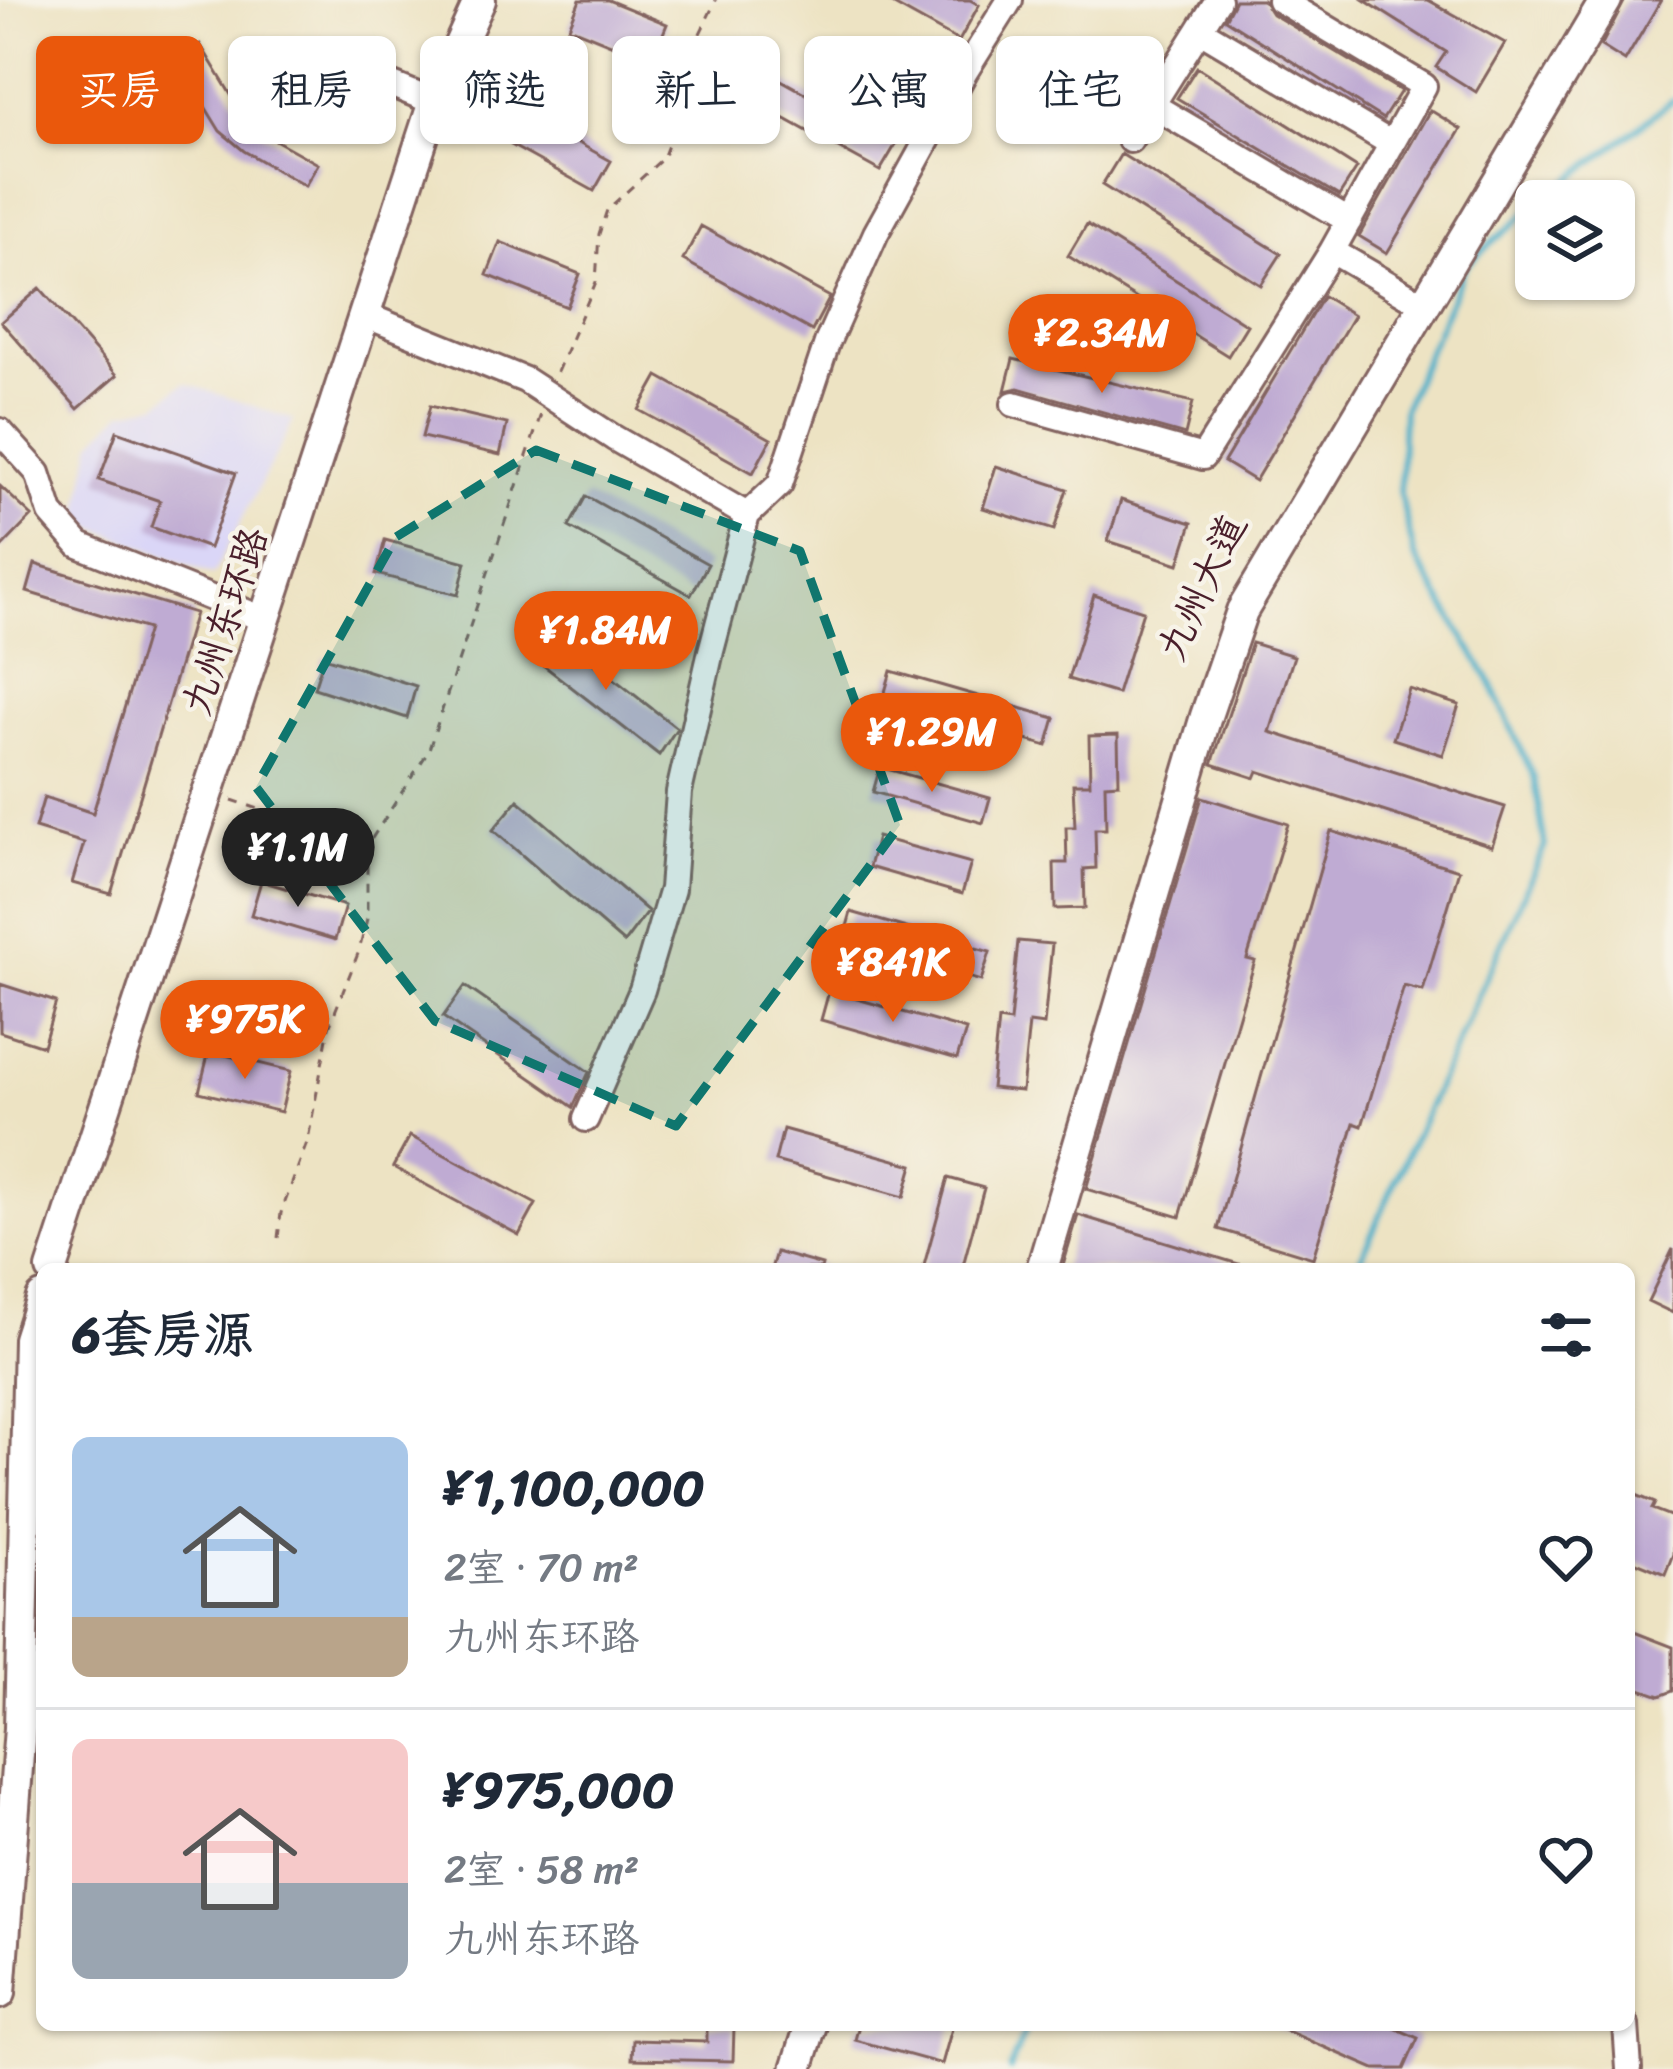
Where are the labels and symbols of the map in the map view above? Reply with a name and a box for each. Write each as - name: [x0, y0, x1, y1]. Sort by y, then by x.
- pin: ¥2.34M: [1004, 294, 1200, 396]
- street label: 九州大道: [1137, 502, 1266, 672]
- street label: 九州东环路: [162, 518, 287, 725]
- pin: ¥1.84M: [508, 591, 704, 693]
- pin: ¥1.29M: [834, 693, 1030, 795]
- pin: ¥1.1M: [214, 808, 382, 910]
- pin: ¥841K: [809, 923, 977, 1025]
- pin: ¥975K: [161, 980, 329, 1082]

